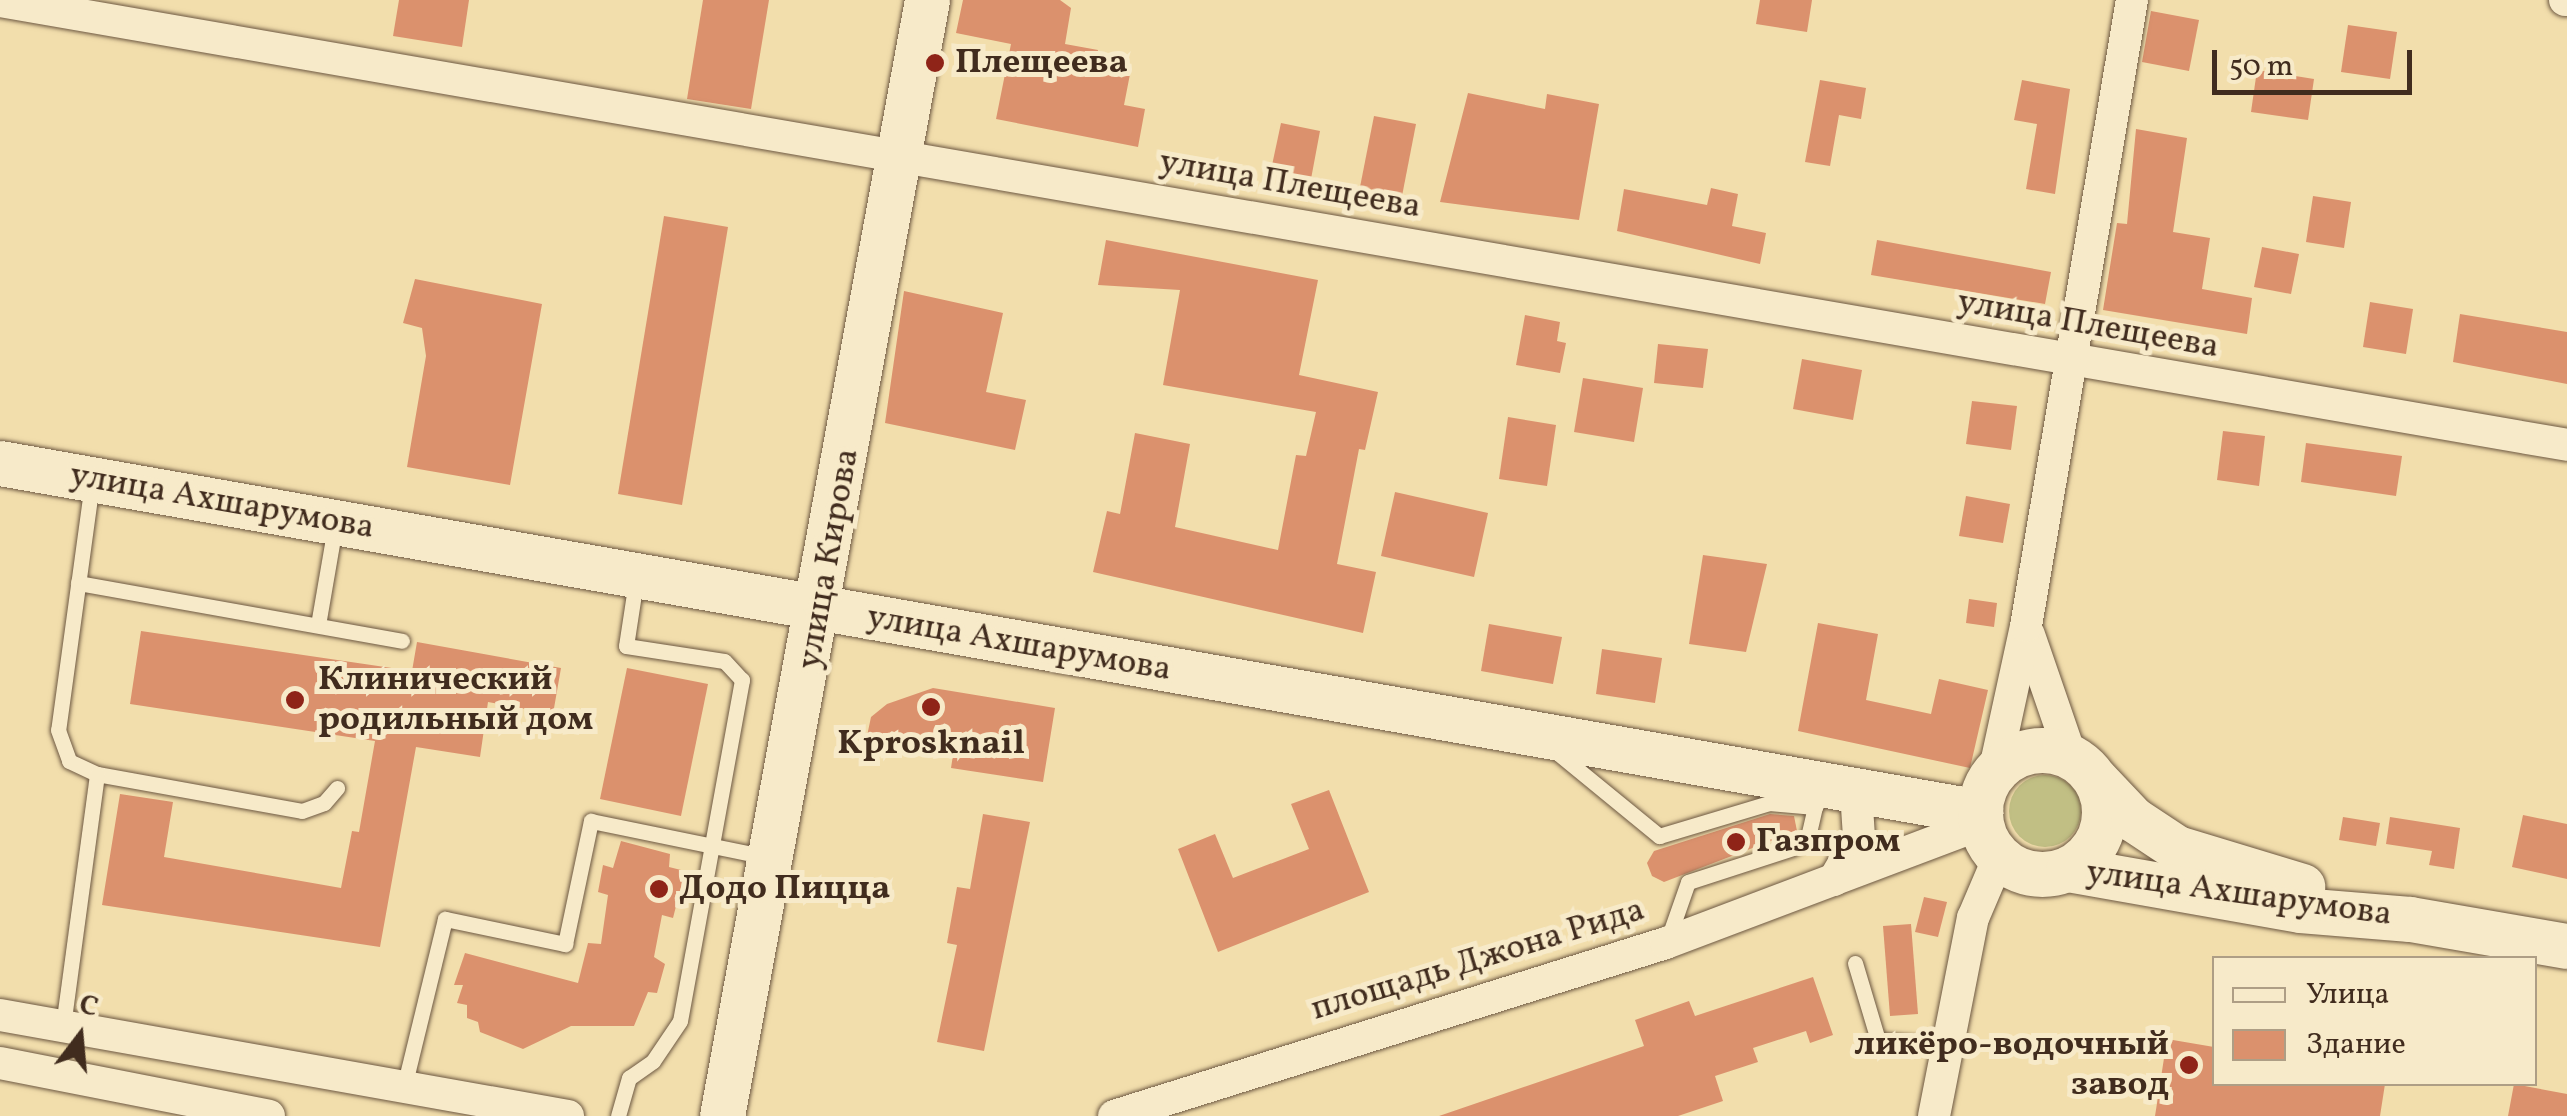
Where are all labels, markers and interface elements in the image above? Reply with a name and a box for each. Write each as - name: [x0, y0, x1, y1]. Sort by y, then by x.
- scale bar: [2217, 30, 2417, 92]
- place label: Плещеева: [955, 42, 1128, 84]
- text: 50 m: [2229, 46, 2293, 88]
- marker: Плещеева: [924, 52, 946, 74]
- street label: улица Плещеева: [1156, 141, 1424, 229]
- street label: улица Плещеева: [1954, 281, 2222, 369]
- street label: улица Кирова: [789, 445, 869, 673]
- street label: улица Ахшарумова: [66, 455, 378, 549]
- street label: улица Ахшарумова: [863, 597, 1175, 691]
- place label: Клинический родильный дом: [318, 659, 593, 741]
- marker: Клинический родильный дом: [282, 687, 308, 713]
- marker: Kprosknail: [920, 696, 942, 718]
- place label: Kprosknail: [837, 723, 1025, 765]
- place label: Газпром: [1756, 821, 1900, 863]
- marker: Газпром: [1725, 831, 1747, 853]
- street label: улица Ахшарумова: [2083, 852, 2395, 936]
- place label: Додо Пицца: [679, 868, 890, 910]
- marker: Додо Пицца: [648, 878, 670, 900]
- street label: площадь Джона Рида: [1306, 889, 1650, 1031]
- legend: [2212, 956, 2537, 1086]
- text: Улица: [2306, 974, 2389, 1016]
- text: С: [74, 985, 102, 1028]
- north arrow: [30, 986, 130, 1086]
- place label: ликёро-водочный завод: [1855, 1024, 2169, 1106]
- text: Здание: [2306, 1024, 2406, 1066]
- marker: ликёро-водочный завод: [2178, 1054, 2200, 1076]

